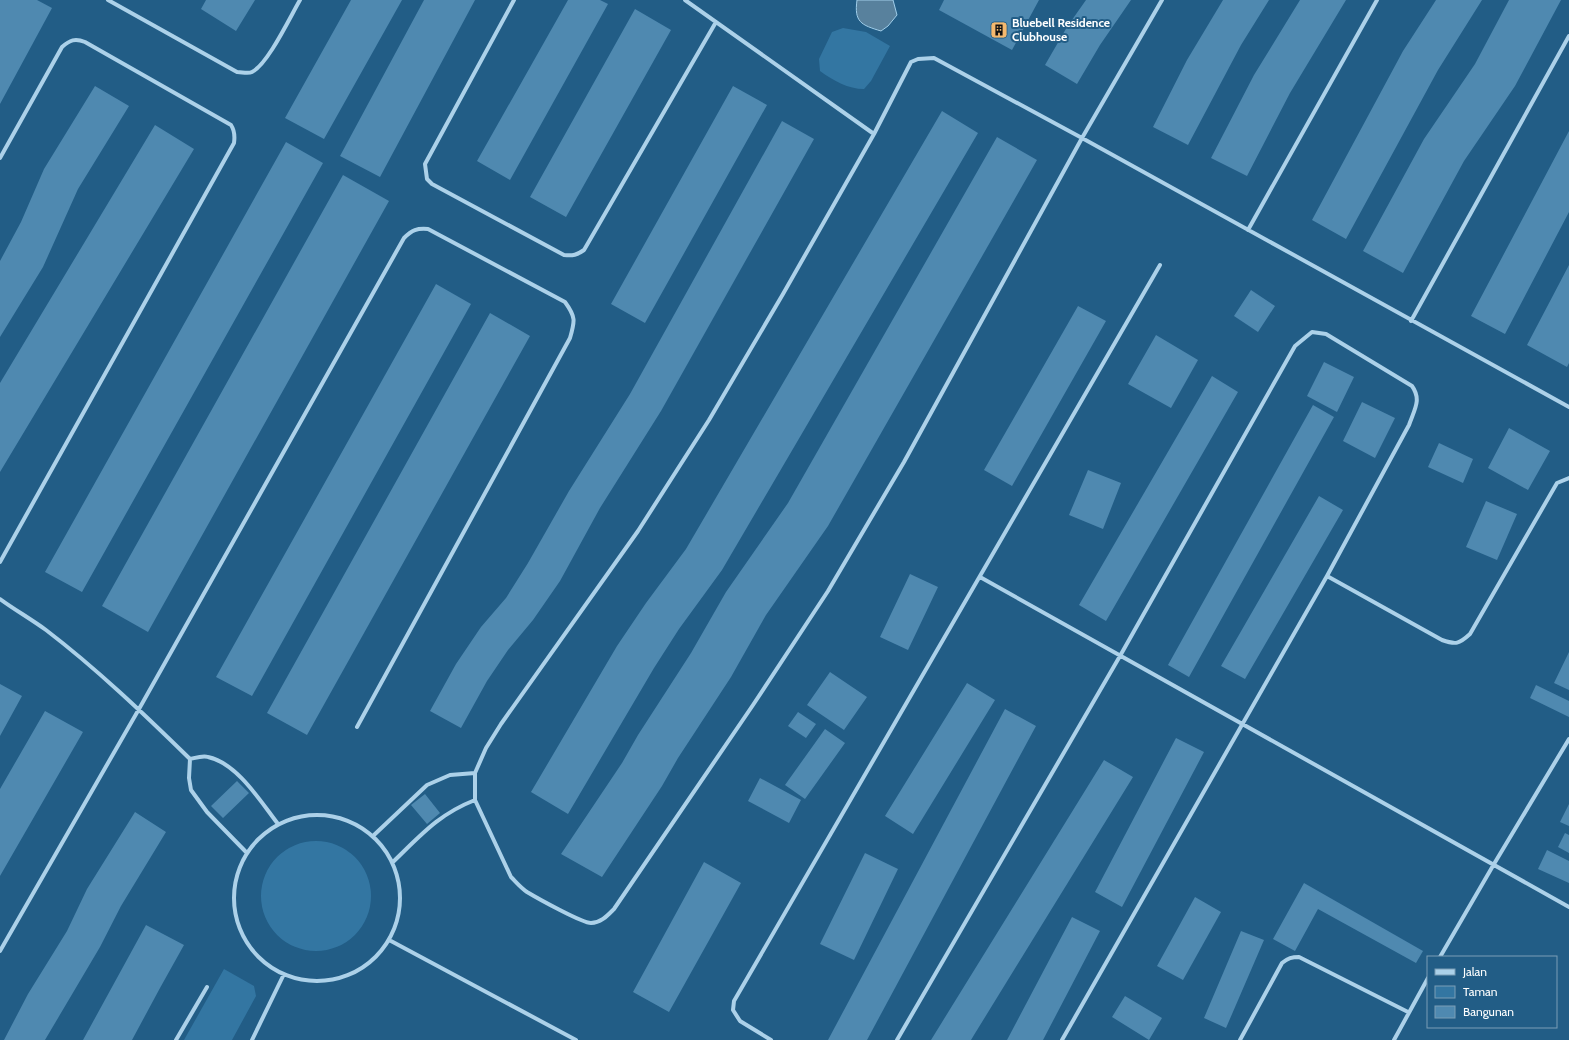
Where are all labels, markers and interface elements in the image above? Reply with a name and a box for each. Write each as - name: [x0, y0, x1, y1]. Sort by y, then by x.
- place label: Bluebell Residence Clubhouse: [1012, 15, 1110, 44]
- building icon: Bluebell Residence Clubhouse: [989, 20, 1009, 40]
- legend: [1427, 956, 1557, 1028]
- text: Jalan: [1462, 964, 1487, 979]
- text: Taman: [1463, 984, 1498, 999]
- text: Bangunan: [1463, 1004, 1514, 1019]

